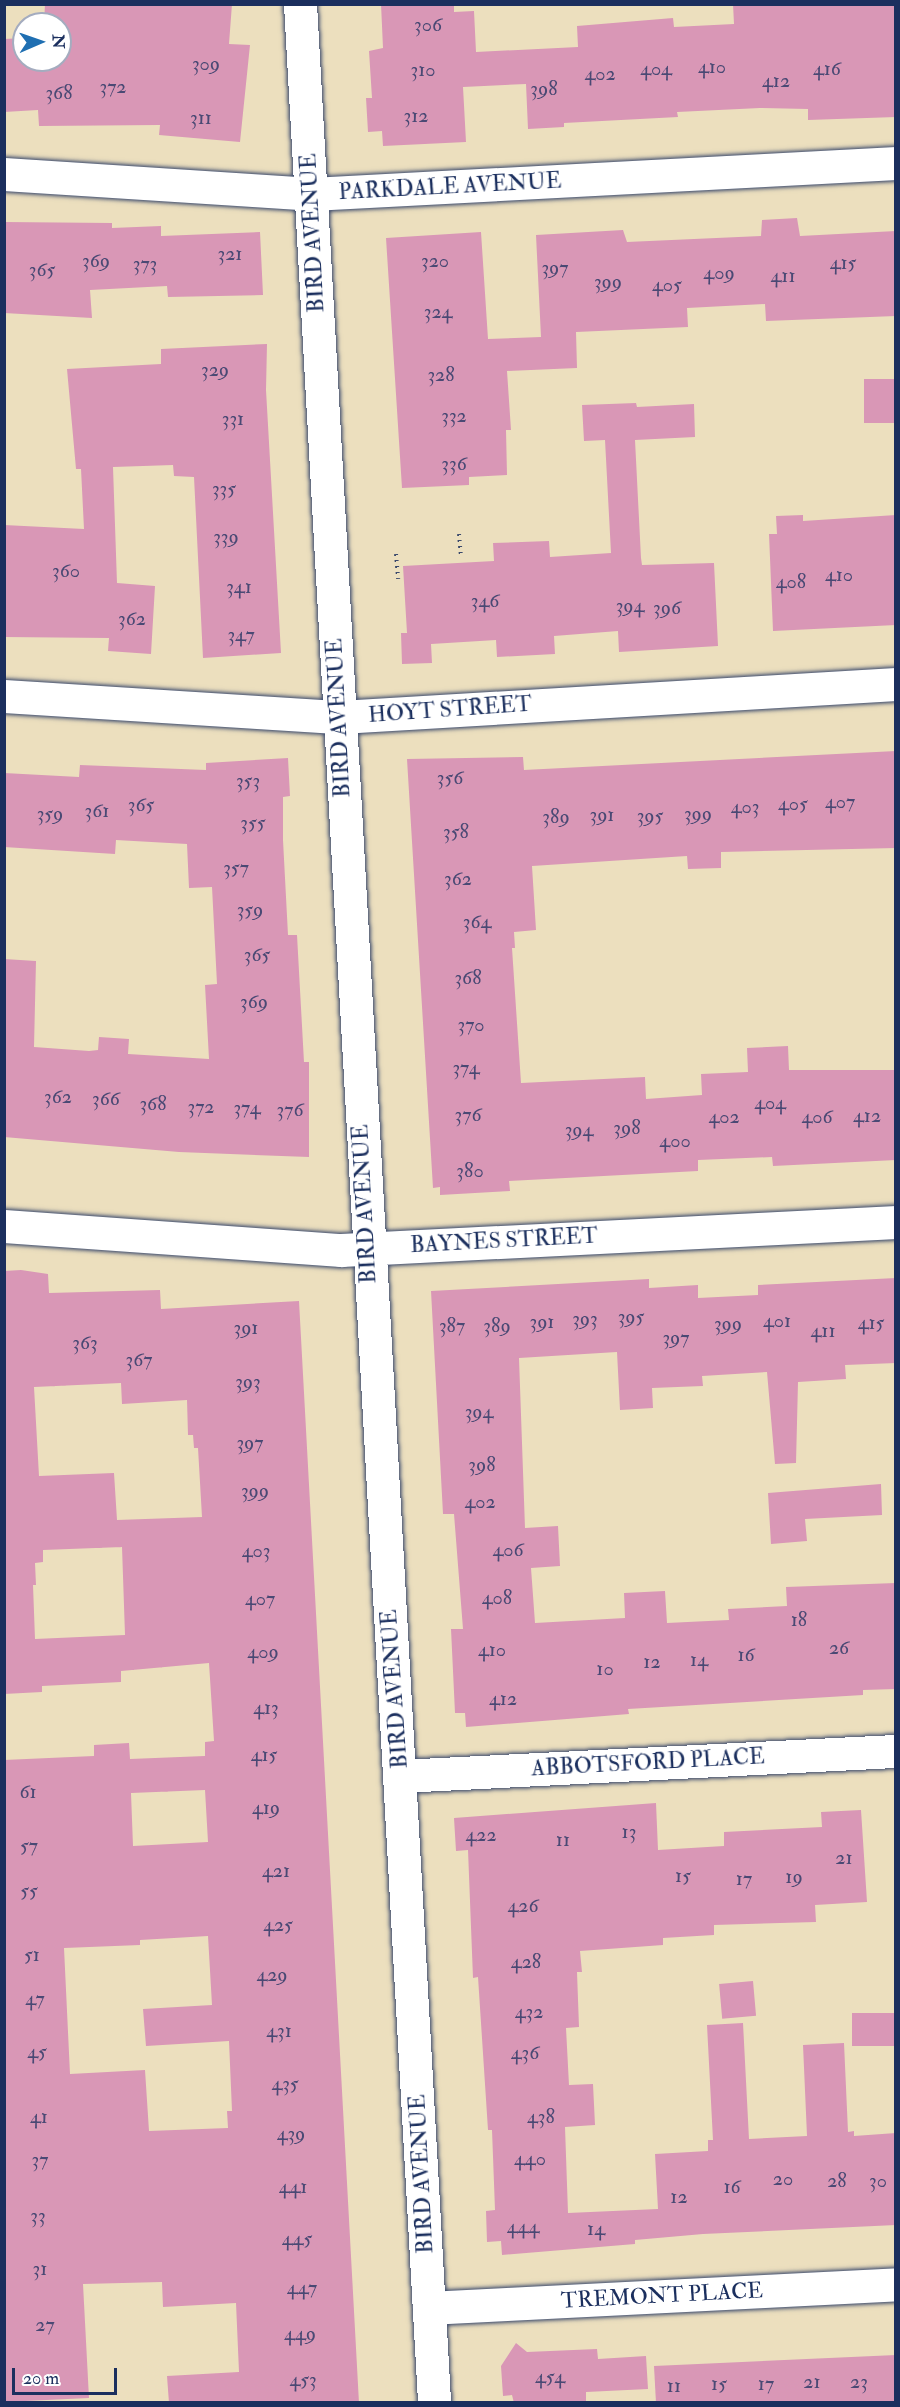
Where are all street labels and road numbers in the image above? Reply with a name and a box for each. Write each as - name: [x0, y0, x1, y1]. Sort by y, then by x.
- street label: BIRD AVENUE: [296, 153, 330, 313]
- street label: PARKDALE AVENUE: [338, 168, 562, 206]
- street label: BIRD AVENUE: [322, 638, 356, 798]
- street label: HOYT STREET: [367, 691, 533, 729]
- street label: BIRD AVENUE: [348, 1124, 382, 1284]
- street label: BAYNES STREET: [410, 1223, 598, 1259]
- street label: BIRD AVENUE: [376, 1608, 414, 1770]
- street label: ABBOTSFORD PLACE: [531, 1744, 765, 1782]
- street label: BIRD AVENUE: [405, 2094, 439, 2254]
- street label: TREMONT PLACE: [560, 2278, 764, 2314]

